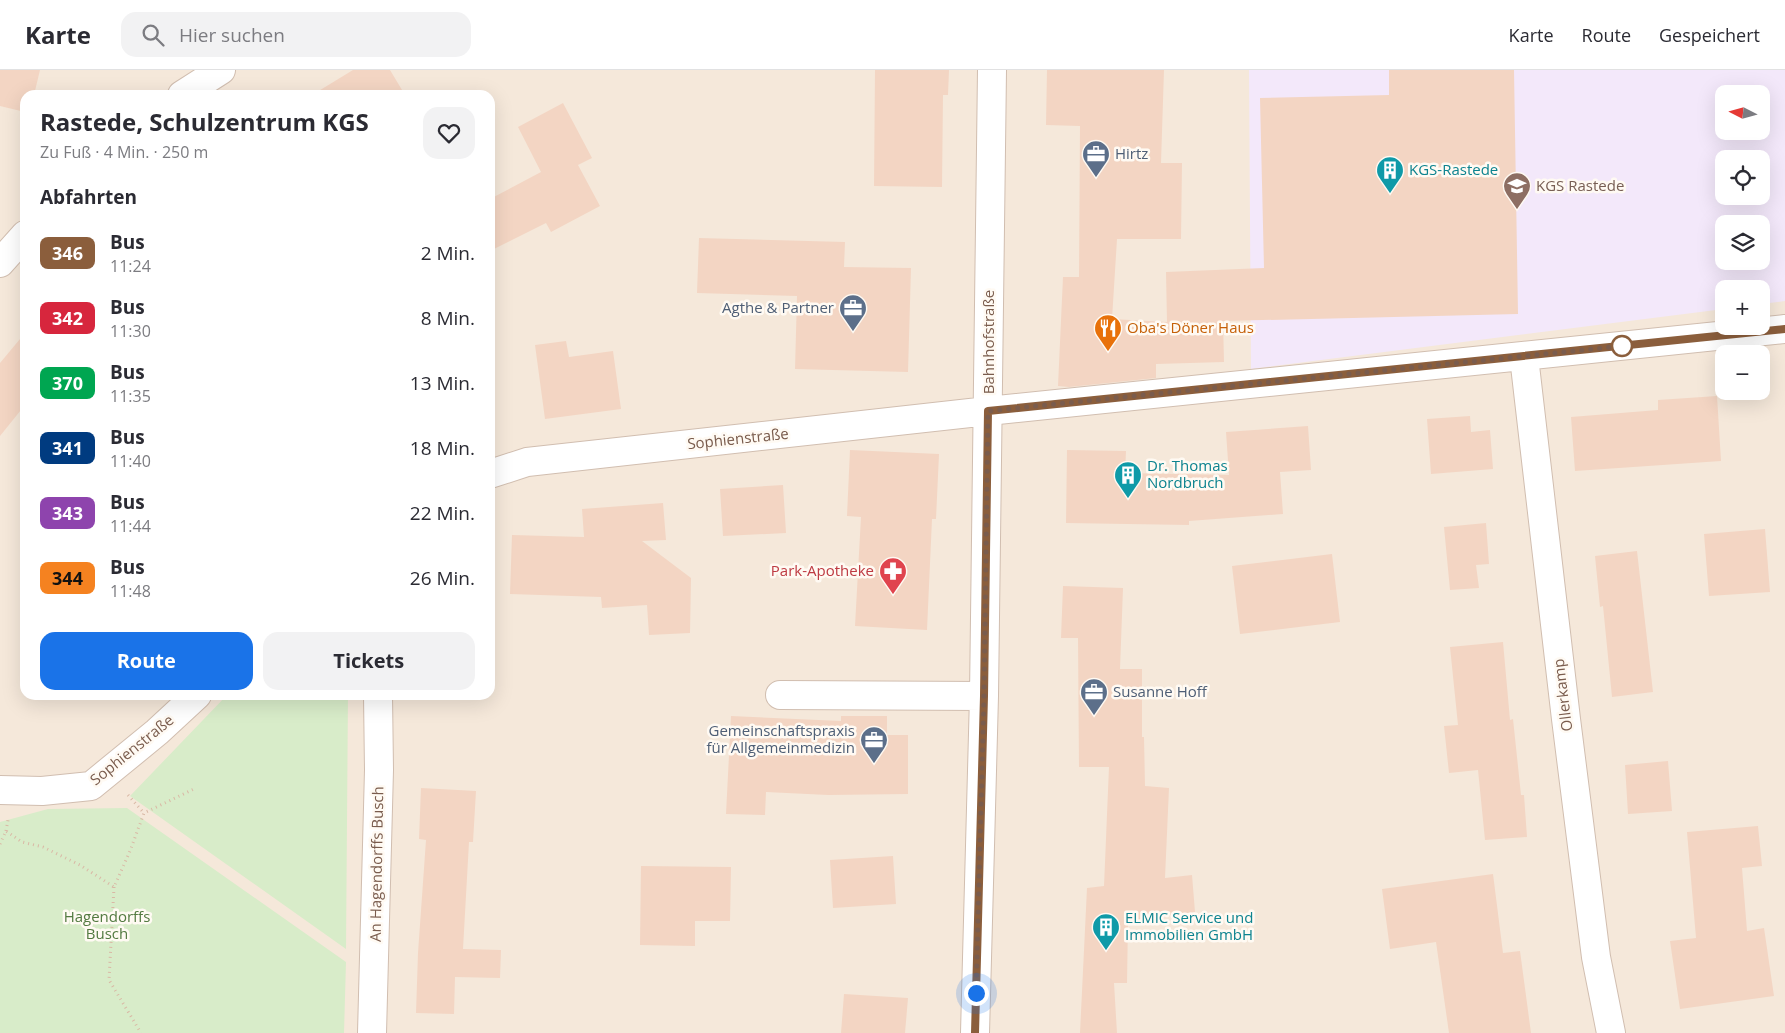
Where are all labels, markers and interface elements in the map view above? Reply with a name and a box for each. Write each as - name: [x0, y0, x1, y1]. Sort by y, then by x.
- search box: [121, 12, 471, 57]
- text: Karte: [25, 18, 91, 51]
- icon: search: [139, 21, 167, 49]
- text: Hier suchen: [179, 22, 285, 48]
- text: Karte: [1509, 23, 1554, 47]
- text: Route: [1582, 23, 1631, 47]
- text: Gespeichert: [1659, 23, 1760, 47]
- north arrow: [1715, 85, 1770, 140]
- map controls: [1715, 85, 1770, 400]
- text: Rastede, Schulzentrum KGS: [40, 105, 369, 138]
- button: heart: [423, 107, 475, 159]
- office icon: Hirtz: [1081, 139, 1111, 178]
- text: Zu Fuß · 4 Min. · 250 m: [40, 141, 208, 163]
- place label: Hirtz: [1115, 143, 1148, 163]
- button: locate: [1715, 150, 1770, 205]
- building icon: KGS-Rastede: [1375, 155, 1405, 194]
- place label: KGS-Rastede: [1409, 159, 1498, 179]
- school or university icon: KGS Rastede: [1502, 171, 1532, 210]
- place label: KGS Rastede: [1536, 175, 1624, 195]
- text: Abfahrten: [40, 184, 137, 210]
- button: layers: [1715, 215, 1770, 270]
- text: Bus: [110, 229, 145, 255]
- text: 2 Min.: [421, 240, 475, 266]
- text: 346: [52, 241, 83, 265]
- text: 11:24: [110, 255, 151, 277]
- button: +: [1715, 280, 1770, 335]
- street label: Bahnhofstraße: [978, 290, 998, 394]
- office icon: Agthe & Partner: [838, 293, 868, 332]
- text: Bus: [110, 294, 145, 320]
- place label: Agthe & Partner: [722, 297, 834, 317]
- text: 8 Min.: [421, 305, 475, 331]
- text: 342: [52, 306, 83, 330]
- restaurant icon: Oba's Döner Haus: [1093, 313, 1123, 352]
- place label: Oba's Döner Haus: [1127, 317, 1254, 337]
- text: 11:30: [110, 320, 151, 342]
- unlabelled marker: [1611, 335, 1633, 357]
- button: −: [1715, 345, 1770, 400]
- text: Bus: [110, 359, 145, 385]
- text: 13 Min.: [410, 370, 475, 396]
- text: 370: [52, 371, 83, 395]
- text: 11:35: [110, 385, 151, 407]
- street label: Sophienstraße: [686, 423, 790, 453]
- text: Bus: [110, 424, 145, 450]
- text: 18 Min.: [410, 435, 475, 461]
- text: 341: [52, 436, 83, 460]
- text: 11:40: [110, 450, 151, 472]
- place label: Dr. Thomas Nordbruch: [1147, 455, 1228, 492]
- building icon: Dr. Thomas Nordbruch: [1113, 460, 1143, 499]
- text: Bus: [110, 489, 145, 515]
- text: 22 Min.: [410, 500, 475, 526]
- text: 343: [52, 501, 83, 525]
- text: 11:44: [110, 515, 151, 537]
- text: Bus: [110, 554, 145, 580]
- pharmacy icon: Park-Apotheke: [878, 556, 908, 595]
- place label: Park-Apotheke: [771, 560, 874, 580]
- text: 26 Min.: [410, 565, 475, 591]
- text: 344: [52, 566, 83, 590]
- text: 11:48: [110, 580, 151, 602]
- button: Route: [40, 632, 253, 690]
- button: Tickets: [263, 632, 475, 690]
- street label: Ollerkamp: [1548, 658, 1576, 733]
- office icon: Susanne Hoff: [1079, 677, 1109, 716]
- place label: Susanne Hoff: [1113, 681, 1208, 701]
- street label: Sophienstraße: [86, 709, 177, 789]
- place label: Gemeinschaftspraxis für Allgemeinmedizin: [707, 720, 855, 757]
- office icon: Gemeinschaftspraxis für Allgemeinmedizin: [859, 725, 889, 764]
- street label: An Hagendorffs Busch: [365, 786, 387, 942]
- park label: Hagendorffs Busch: [64, 906, 150, 943]
- place label: ELMIC Service und Immobilien GmbH: [1125, 907, 1253, 944]
- building icon: ELMIC Service und Immobilien GmbH: [1091, 912, 1121, 951]
- your location: [964, 981, 989, 1006]

